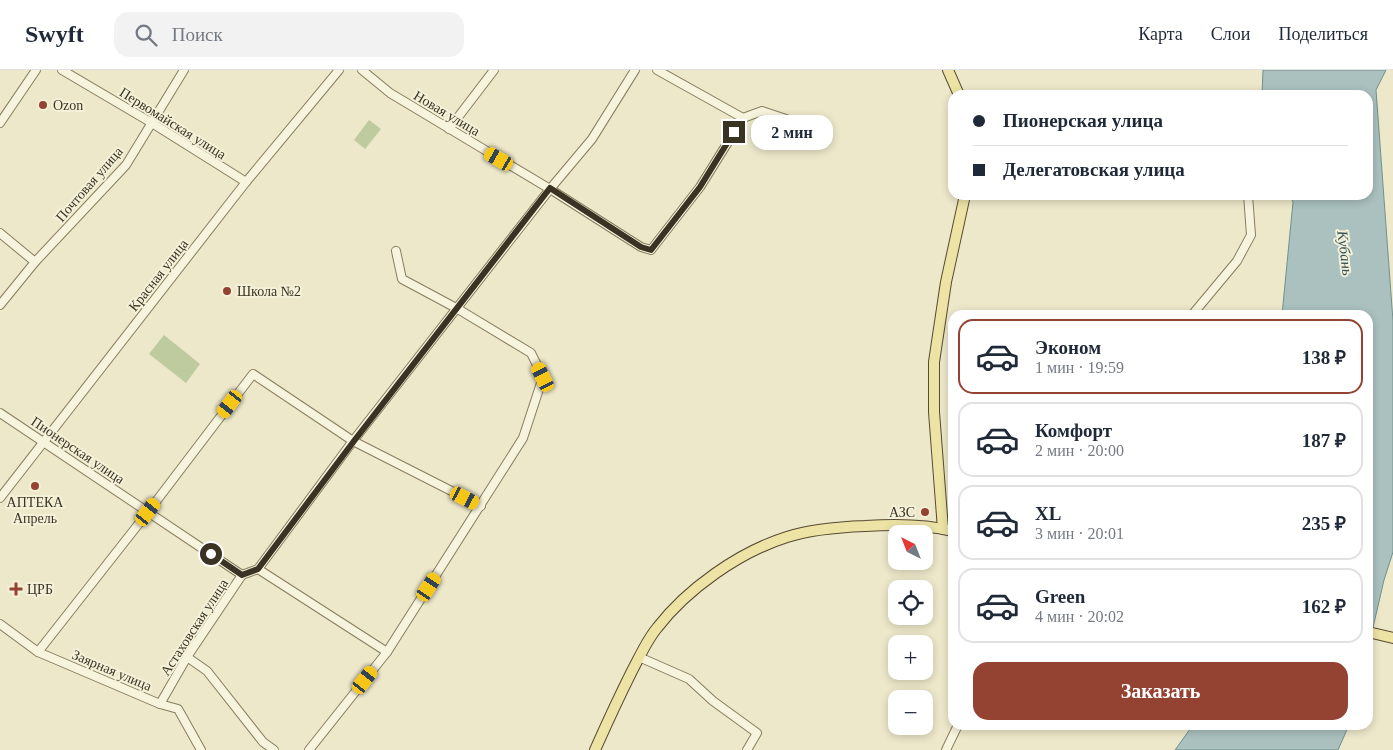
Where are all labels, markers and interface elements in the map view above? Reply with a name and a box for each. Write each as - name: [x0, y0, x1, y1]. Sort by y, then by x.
- search box: [114, 12, 464, 57]
- text: Swyft: [25, 21, 84, 47]
- icon: search: [132, 21, 160, 49]
- text: Поиск: [172, 24, 223, 45]
- text: Карта: [1138, 24, 1183, 44]
- text: Слои: [1211, 24, 1250, 44]
- text: Поделиться: [1278, 24, 1368, 44]
- street label: Первомайская улица: [117, 85, 229, 163]
- street label: Новая улица: [411, 88, 483, 139]
- place label: Ozon: [53, 98, 83, 113]
- marker: Ozon: [37, 99, 49, 111]
- text: Пионерская улица: [1003, 110, 1163, 131]
- callout: 2 мин: [752, 114, 834, 150]
- route end: [723, 121, 745, 143]
- text: 2 мин: [771, 124, 813, 141]
- street label: Почтовая улица: [53, 143, 126, 225]
- car: [482, 145, 515, 173]
- text: Делегатовская улица: [1003, 159, 1185, 180]
- water label: Кубань: [1334, 229, 1356, 277]
- street label: Красная улица: [126, 236, 192, 314]
- place label: Школа №2: [237, 284, 301, 299]
- marker: Школа №2: [221, 285, 233, 297]
- icon: car: [975, 334, 1020, 379]
- text: Эконом: [1035, 337, 1101, 358]
- text: 138 ₽: [1302, 347, 1346, 368]
- text: 1 мин · 19:59: [1035, 359, 1124, 376]
- car: [529, 360, 556, 394]
- car: [214, 388, 245, 420]
- street label: Пионерская улица: [28, 414, 128, 487]
- icon: car: [975, 417, 1020, 462]
- text: Комфорт: [1035, 420, 1112, 441]
- text: 187 ₽: [1302, 430, 1346, 451]
- text: 2 мин · 20:00: [1035, 442, 1124, 459]
- marker: АПТЕКА Апрель: [29, 480, 41, 492]
- car: [448, 485, 481, 511]
- place label: АПТЕКА Апрель: [7, 495, 64, 526]
- car: [132, 496, 163, 528]
- icon: car: [975, 500, 1020, 545]
- text: XL: [1035, 503, 1061, 524]
- place label: АЗС: [889, 505, 915, 520]
- marker: АЗС: [919, 506, 931, 518]
- text: 235 ₽: [1302, 513, 1346, 534]
- north arrow: [888, 525, 932, 570]
- map controls: [888, 525, 933, 735]
- text: 3 мин · 20:01: [1035, 525, 1124, 542]
- route start: [200, 543, 222, 565]
- car: [414, 570, 443, 604]
- street label: Астаховская улица: [158, 576, 232, 678]
- button: locate: [888, 580, 933, 625]
- marker: ЦРБ: [9, 582, 23, 596]
- place label: ЦРБ: [27, 582, 53, 597]
- icon: car: [975, 583, 1020, 628]
- text: Green: [1035, 586, 1085, 607]
- text: 162 ₽: [1302, 596, 1346, 617]
- text: 4 мин · 20:02: [1035, 608, 1124, 625]
- button: +: [888, 635, 933, 680]
- street label: Заярная улица: [70, 647, 155, 694]
- button: Заказать: [973, 662, 1348, 720]
- car: [349, 664, 380, 696]
- button: −: [888, 690, 933, 735]

